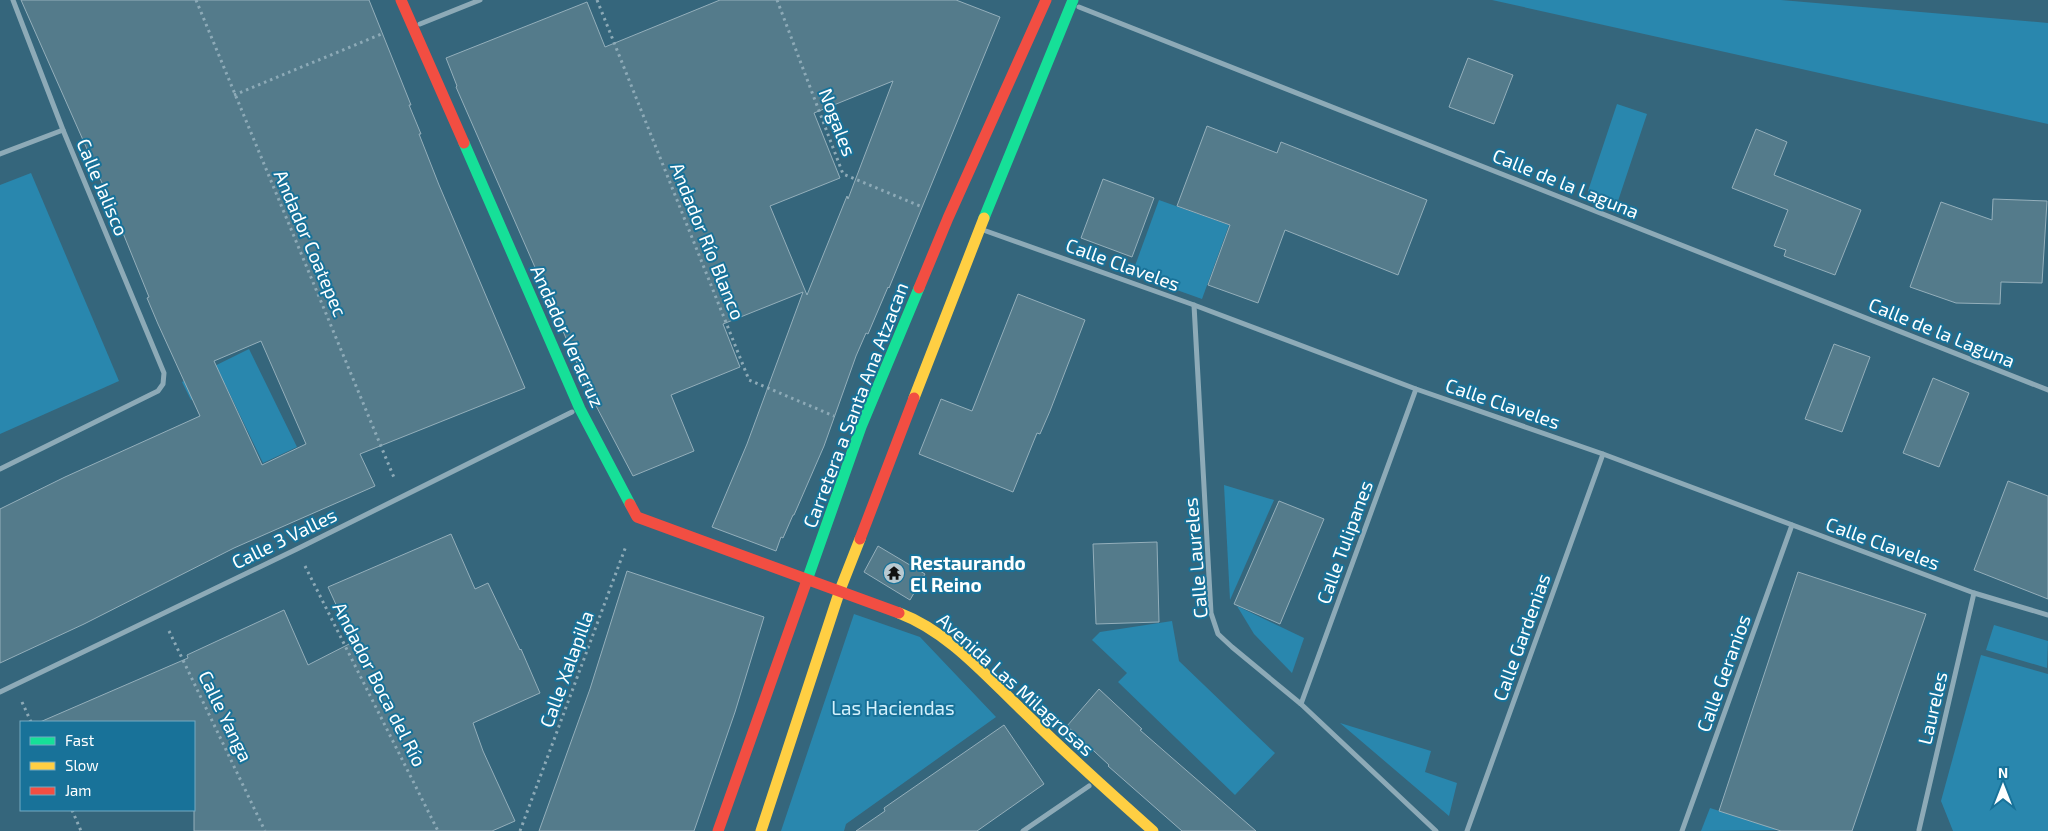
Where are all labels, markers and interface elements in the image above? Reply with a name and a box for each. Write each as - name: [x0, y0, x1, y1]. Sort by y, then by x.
- street label: Nogales: [815, 85, 861, 159]
- street label: Calle Jalisco: [72, 135, 134, 239]
- street label: Calle de la Laguna: [1489, 143, 1643, 223]
- street label: Andador Río Blanco: [666, 159, 750, 323]
- street label: Andador Coatepec: [270, 166, 352, 320]
- street label: Calle Claveles: [1063, 233, 1183, 295]
- street label: Andador Veracruz: [526, 261, 610, 411]
- street label: Carretera a Santa Ana Atzacan: [797, 279, 913, 531]
- street label: Calle de la Laguna: [1865, 292, 2019, 372]
- street label: Calle Claveles: [1443, 373, 1563, 433]
- street label: Calle Tulipanes: [1311, 477, 1377, 607]
- street label: Calle Laureles: [1178, 497, 1212, 619]
- street label: Calle 3 Valles: [228, 503, 340, 573]
- street label: Calle Claveles: [1823, 512, 1943, 574]
- place label: Restaurando El Reino: [910, 551, 1026, 596]
- temple icon: Restaurando El Reino: [882, 561, 906, 585]
- street label: Calle Gardenias: [1487, 570, 1555, 704]
- street label: Andador Boca del Río: [329, 598, 431, 770]
- street label: Calle Xalapilla: [534, 608, 598, 730]
- street label: Avenida Las Milagrosas: [933, 608, 1099, 760]
- street label: Calle Geranios: [1691, 611, 1755, 735]
- street label: Calle Yanga: [194, 667, 258, 765]
- street label: Laureles: [1912, 669, 1952, 747]
- park label: Las Haciendas: [831, 696, 955, 719]
- legend: [20, 721, 195, 811]
- text: Fast: [65, 731, 95, 749]
- text: Slow: [65, 756, 99, 774]
- north arrow: [1978, 761, 2028, 811]
- text: N: [1998, 764, 2008, 781]
- text: Jam: [65, 781, 91, 799]

